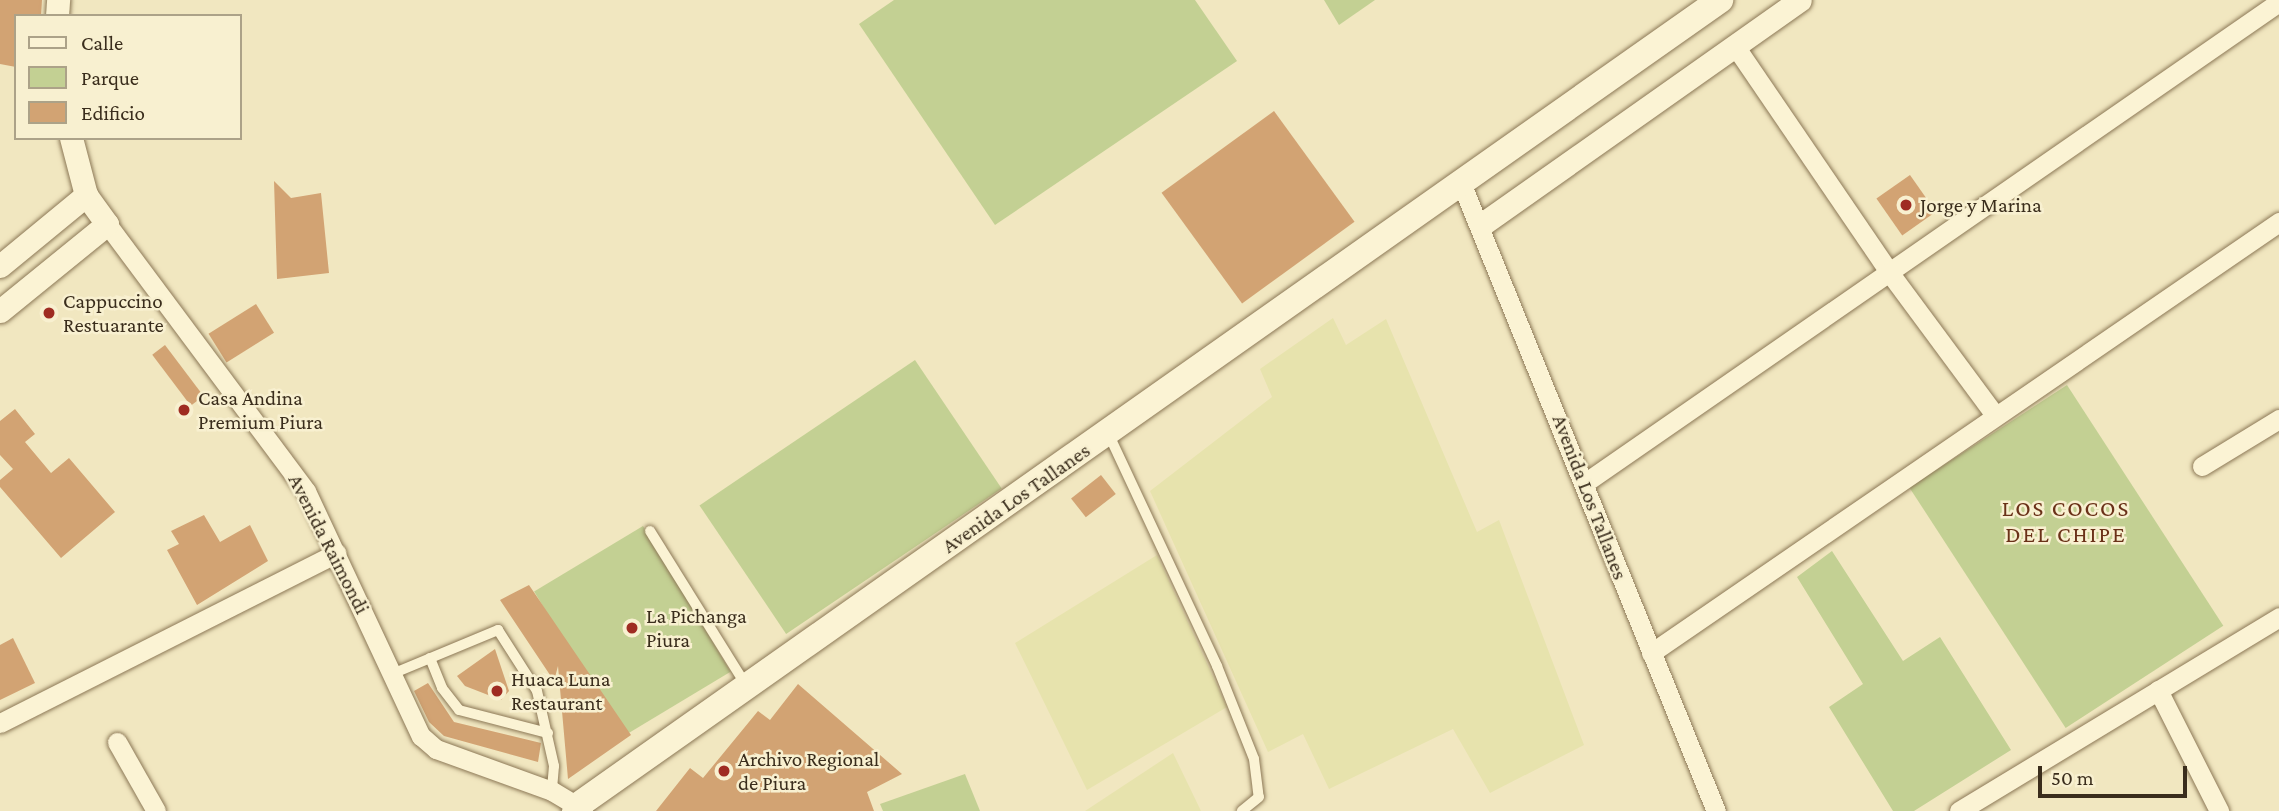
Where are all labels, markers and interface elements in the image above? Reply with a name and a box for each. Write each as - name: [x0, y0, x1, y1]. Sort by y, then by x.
- legend: [14, 14, 242, 140]
- text: Calle: [81, 31, 123, 55]
- text: Parque: [81, 66, 139, 90]
- text: Edificio: [81, 101, 145, 125]
- place label: Jorge y Marina: [1920, 192, 2042, 218]
- marker: Jorge y Marina: [1898, 197, 1914, 213]
- place label: Cappuccino Restuarante: [63, 288, 164, 338]
- marker: Cappuccino Restuarante: [41, 305, 57, 321]
- place label: Casa Andina Premium Piura: [198, 385, 323, 435]
- marker: Casa Andina Premium Piura: [176, 402, 192, 418]
- street label: Avenida Los Tallanes: [1547, 411, 1633, 583]
- street label: Avenida Los Tallanes: [937, 438, 1095, 558]
- street label: Avenida Raimondi: [283, 470, 375, 618]
- district label: LOS COCOS DEL CHIPE: [2003, 494, 2129, 548]
- place label: La Pichanga Piura: [646, 603, 747, 653]
- marker: La Pichanga Piura: [624, 620, 640, 636]
- place label: Huaca Luna Restaurant: [511, 666, 610, 716]
- marker: Huaca Luna Restaurant: [489, 683, 505, 699]
- place label: Archivo Regional de Piura: [738, 746, 879, 796]
- scale bar: [2041, 752, 2190, 796]
- marker: Archivo Regional de Piura: [716, 763, 732, 779]
- text: 50 m: [2051, 766, 2094, 790]

